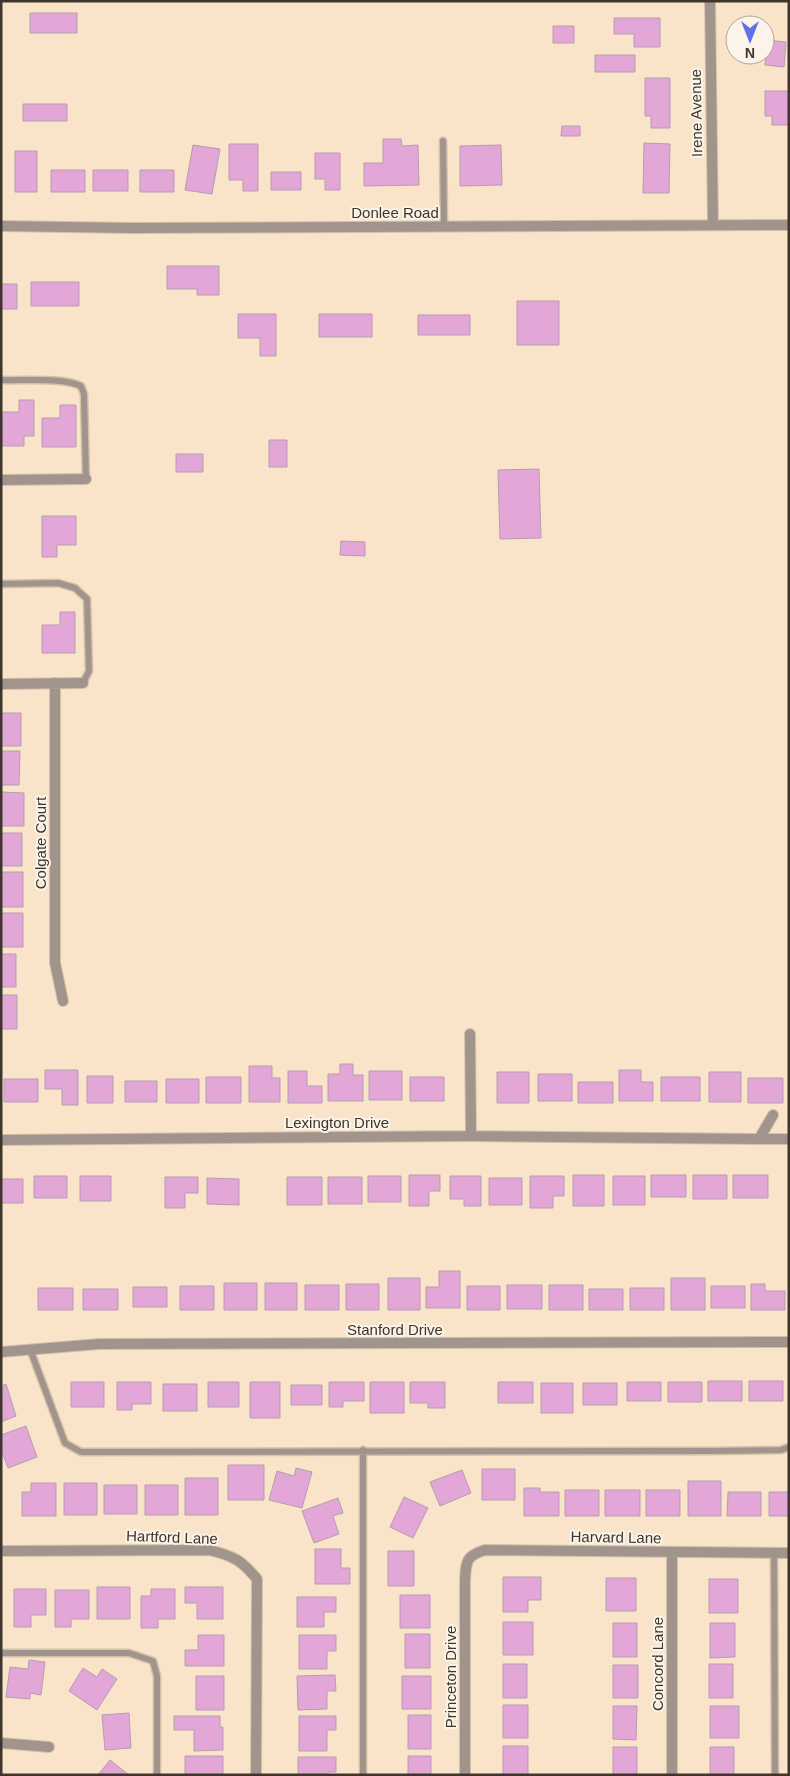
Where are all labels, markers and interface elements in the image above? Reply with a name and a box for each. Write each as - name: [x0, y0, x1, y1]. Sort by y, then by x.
- north arrow: [725, 15, 775, 65]
- text: N: [745, 45, 755, 61]
- street label: Irene Avenue: [687, 69, 705, 157]
- street label: Donlee Road: [351, 204, 439, 221]
- street label: Colgate Court: [32, 796, 49, 889]
- street label: Lexington Drive: [285, 1114, 389, 1131]
- street label: Stanford Drive: [347, 1321, 443, 1338]
- street label: Hartford Lane: [126, 1527, 218, 1547]
- street label: Harvard Lane: [570, 1528, 662, 1546]
- street label: Concord Lane: [649, 1617, 666, 1711]
- street label: Princeton Drive: [442, 1626, 459, 1728]

